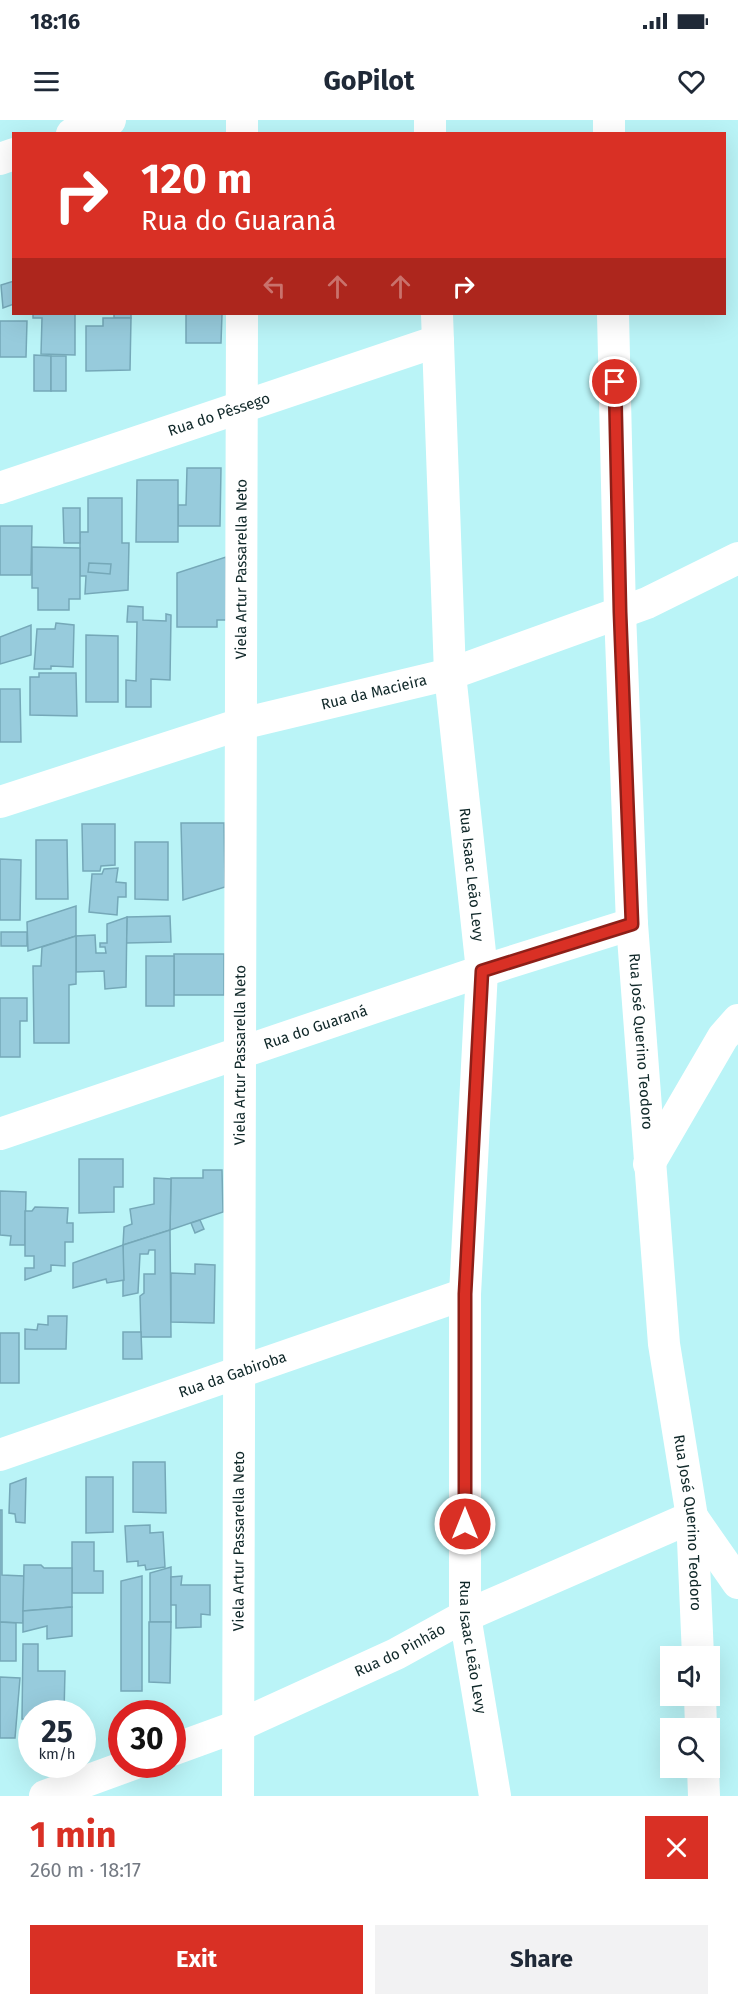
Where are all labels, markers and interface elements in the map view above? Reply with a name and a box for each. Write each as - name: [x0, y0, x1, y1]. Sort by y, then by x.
- text: 18:16: [30, 8, 80, 35]
- icon: menu: [30, 65, 63, 98]
- text: GoPilot: [323, 65, 415, 97]
- icon: heart: [675, 65, 708, 98]
- text: 120 m: [141, 154, 252, 204]
- icon: right: [42, 156, 120, 234]
- text: Rua do Guaraná: [141, 205, 336, 237]
- icon: left: [258, 270, 291, 303]
- icon: ahead: [321, 270, 354, 303]
- icon: ahead: [384, 270, 417, 303]
- icon: right: [447, 270, 480, 303]
- pin: [589, 356, 640, 407]
- icon: arrive: [598, 365, 631, 398]
- street label: Rua do Pêssego: [166, 389, 272, 440]
- street label: Viela Artur Passarella Neto: [232, 479, 251, 659]
- street label: Rua da Macieira: [319, 671, 429, 714]
- street label: Rua Isaac Leão Levy: [455, 807, 488, 943]
- street label: Rua José Querino Teodoro: [625, 952, 657, 1130]
- street label: Viela Artur Passarella Neto: [231, 965, 249, 1145]
- street label: Rua do Guaraná: [261, 1001, 370, 1053]
- street label: Rua da Gabiroba: [176, 1348, 289, 1401]
- street label: Rua José Querino Teodoro: [670, 1433, 705, 1611]
- street label: Viela Artur Passarella Neto: [229, 1451, 248, 1631]
- position arrow: [433, 1492, 497, 1556]
- street label: Rua Isaac Leão Levy: [456, 1580, 490, 1716]
- street label: Rua do Pinhão: [352, 1620, 448, 1681]
- map controls: [660, 1646, 720, 1778]
- button: sound: [660, 1646, 720, 1706]
- speed limit sign: 30: [108, 1700, 186, 1778]
- text: 25: [41, 1714, 73, 1750]
- button: search: [660, 1718, 720, 1778]
- text: km/h: [38, 1745, 76, 1763]
- text: 1 min: [30, 1813, 117, 1857]
- button: close: [645, 1816, 708, 1879]
- text: 260 m · 18:17: [30, 1858, 141, 1882]
- button: Exit: [30, 1925, 363, 1994]
- button: Share: [375, 1925, 708, 1994]

